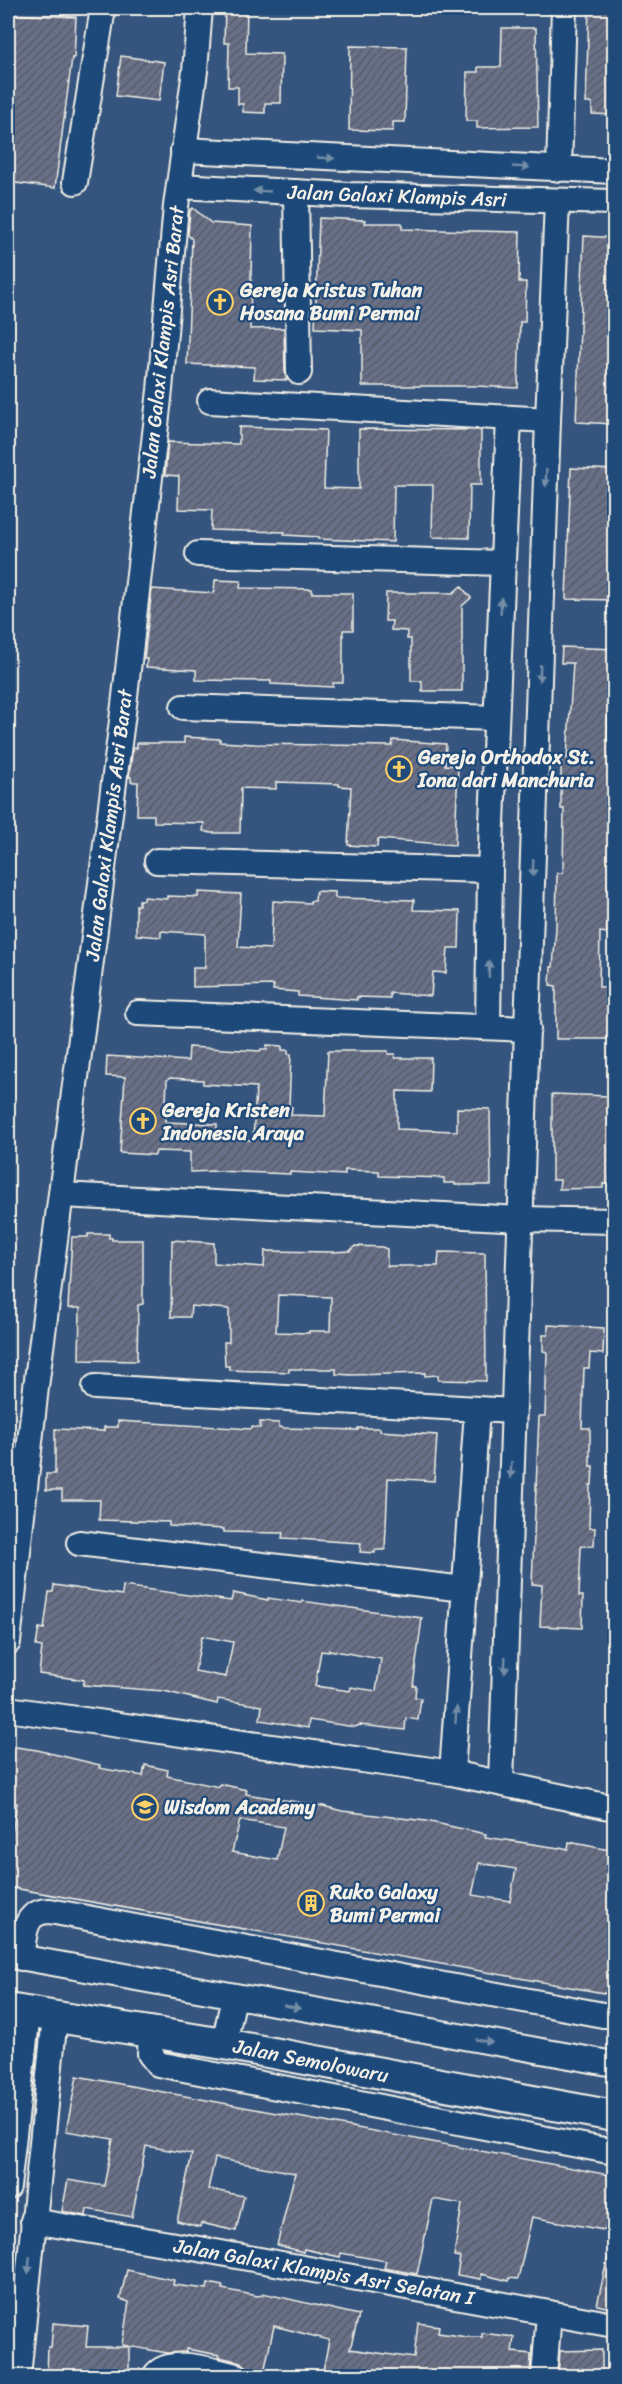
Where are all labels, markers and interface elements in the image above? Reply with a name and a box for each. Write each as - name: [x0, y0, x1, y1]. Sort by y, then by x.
- one-way arrow: [316, 153, 335, 162]
- one-way arrow: [511, 162, 530, 171]
- street label: Jalan Galaxi Klampis Asri: [286, 175, 509, 217]
- one-way arrow: [253, 186, 272, 195]
- street label: Jalan Galaxi Klampis Asri Barat: [131, 203, 195, 481]
- place label: Gereja Kristus Tuhan Hosana Bumi Permai: [239, 273, 422, 331]
- church icon: Gereja Kristus Tuhan Hosana Bumi Permai: [205, 287, 235, 317]
- one-way arrow: [541, 469, 550, 488]
- one-way arrow: [496, 596, 505, 615]
- one-way arrow: [535, 664, 544, 683]
- street label: Jalan Galaxi Klampis Asri Barat: [75, 686, 143, 964]
- place label: Gereja Orthodox St. Iona dari Manchuria: [417, 740, 595, 798]
- church icon: Gereja Orthodox St. Iona dari Manchuria: [384, 754, 414, 784]
- one-way arrow: [529, 859, 538, 878]
- one-way arrow: [484, 959, 494, 978]
- place label: Gereja Kristen Indonesia Araya: [161, 1093, 305, 1151]
- church icon: Gereja Kristen Indonesia Araya: [128, 1106, 158, 1136]
- one-way arrow: [507, 1460, 516, 1479]
- one-way arrow: [501, 1655, 510, 1674]
- one-way arrow: [451, 1705, 461, 1724]
- place label: Wisdom Academy: [164, 1790, 316, 1825]
- school or university icon: Wisdom Academy: [130, 1792, 160, 1822]
- place label: Ruko Galaxy Bumi Permai: [329, 1875, 441, 1933]
- building icon: Ruko Galaxy Bumi Permai: [296, 1888, 326, 1918]
- one-way arrow: [283, 2003, 302, 2012]
- street label: Jalan Semolowaru: [229, 2029, 392, 2093]
- one-way arrow: [475, 2037, 494, 2046]
- street label: Jalan Galaxi Klampis Asri Selatan I: [170, 2228, 478, 2316]
- one-way arrow: [24, 2256, 34, 2275]

